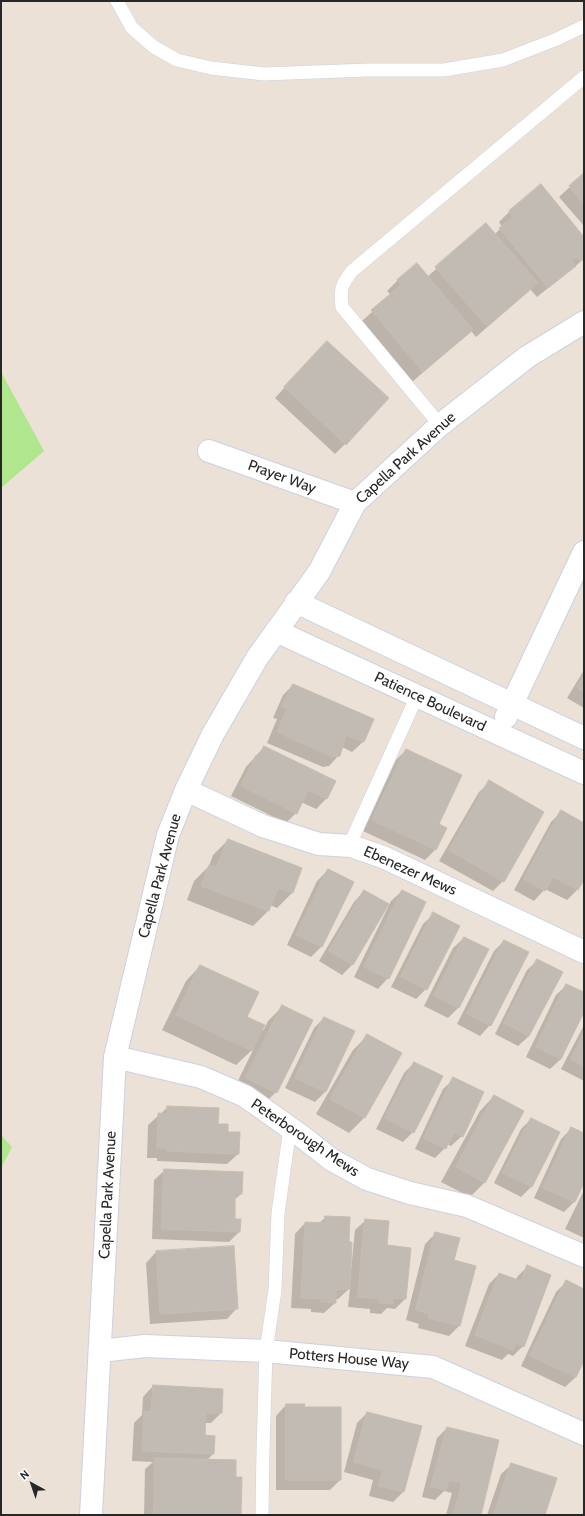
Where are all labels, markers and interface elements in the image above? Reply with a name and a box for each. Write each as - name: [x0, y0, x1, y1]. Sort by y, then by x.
- street label: Capella Park Avenue: [352, 408, 460, 508]
- street label: Prayer Way: [245, 456, 319, 498]
- street label: Patience Boulevard: [371, 668, 489, 736]
- street label: Capella Park Avenue: [135, 812, 185, 940]
- street label: Ebenezer Mews: [361, 842, 459, 900]
- street label: Peterborough Mews: [248, 1095, 362, 1181]
- street label: Capella Park Avenue: [96, 1131, 120, 1259]
- street label: Potters House Way: [288, 1345, 410, 1373]
- north arrow: [12, 1464, 52, 1504]
- text: N: [17, 1467, 32, 1483]

